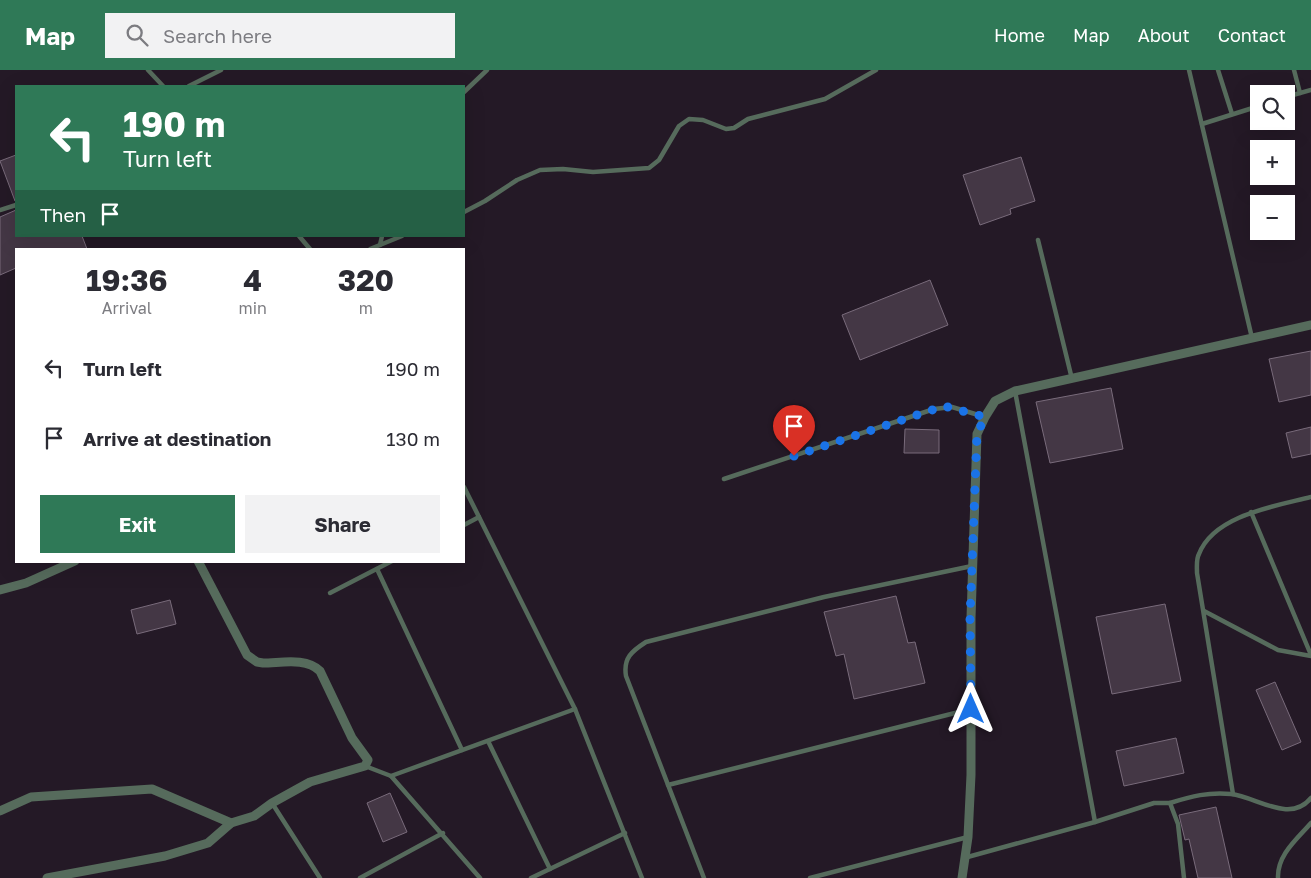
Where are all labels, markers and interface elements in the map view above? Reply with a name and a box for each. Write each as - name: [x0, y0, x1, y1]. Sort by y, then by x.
- search box: [105, 13, 455, 58]
- text: Map: [25, 21, 75, 50]
- icon: search: [123, 21, 151, 49]
- text: Search here: [163, 24, 272, 47]
- text: Home: [994, 24, 1045, 46]
- text: Map: [1073, 24, 1110, 46]
- text: About: [1138, 24, 1190, 46]
- text: Contact: [1218, 24, 1286, 46]
- map controls: [1250, 85, 1295, 240]
- button: search: [1250, 85, 1295, 130]
- text: 190 m: [123, 103, 225, 145]
- icon: left: [40, 105, 105, 170]
- button: +: [1250, 140, 1295, 185]
- text: Turn left: [123, 145, 212, 172]
- button: −: [1250, 195, 1295, 240]
- icon: arrive: [96, 200, 124, 228]
- text: Then: [40, 203, 86, 226]
- text: 19:36: [86, 262, 167, 298]
- text: 4: [243, 262, 262, 298]
- text: 320: [338, 262, 394, 298]
- text: Arrival: [102, 298, 152, 318]
- text: min: [239, 298, 267, 318]
- text: m: [359, 298, 373, 318]
- icon: left: [40, 354, 68, 382]
- text: Turn left: [83, 357, 162, 380]
- text: 190 m: [386, 357, 440, 380]
- pin: [773, 405, 815, 456]
- icon: arrive: [780, 412, 808, 440]
- icon: arrive: [40, 424, 68, 452]
- text: Arrive at destination: [83, 427, 271, 450]
- text: 130 m: [386, 427, 440, 450]
- button: Exit: [40, 495, 235, 553]
- button: Share: [245, 495, 440, 553]
- position arrow: [944, 682, 996, 734]

